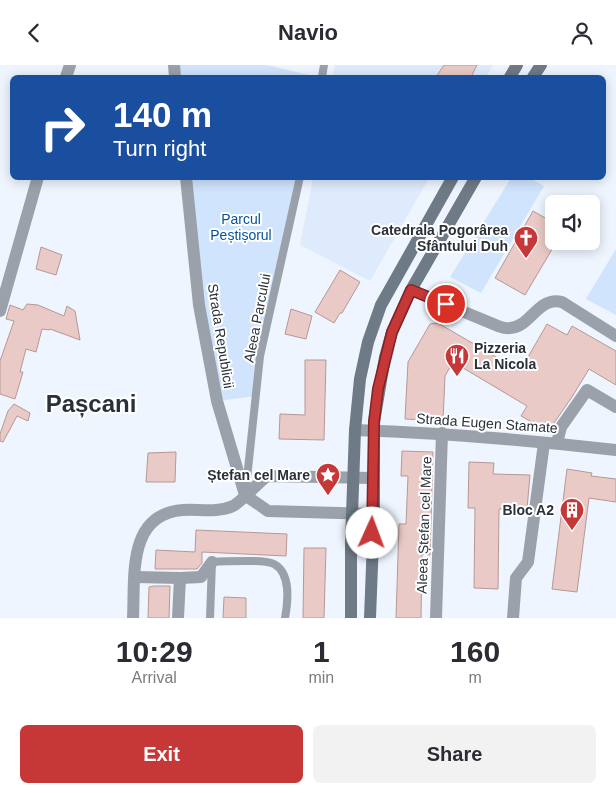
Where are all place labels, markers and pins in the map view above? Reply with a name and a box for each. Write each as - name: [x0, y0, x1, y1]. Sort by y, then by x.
- place label: Catedrala Pogorârea Sfântului Duh: [371, 222, 508, 254]
- church icon: Catedrala Pogorârea Sfântului Duh: [513, 225, 539, 259]
- pin: [425, 283, 467, 325]
- place label: Pizzeria La Nicola: [474, 340, 536, 372]
- restaurant icon: Pizzeria La Nicola: [444, 343, 470, 377]
- place icon: Ștefan cel Mare: [315, 462, 341, 496]
- place label: Ștefan cel Mare: [207, 467, 310, 483]
- building icon: Bloc A2: [559, 497, 585, 531]
- place label: Bloc A2: [502, 502, 554, 518]

